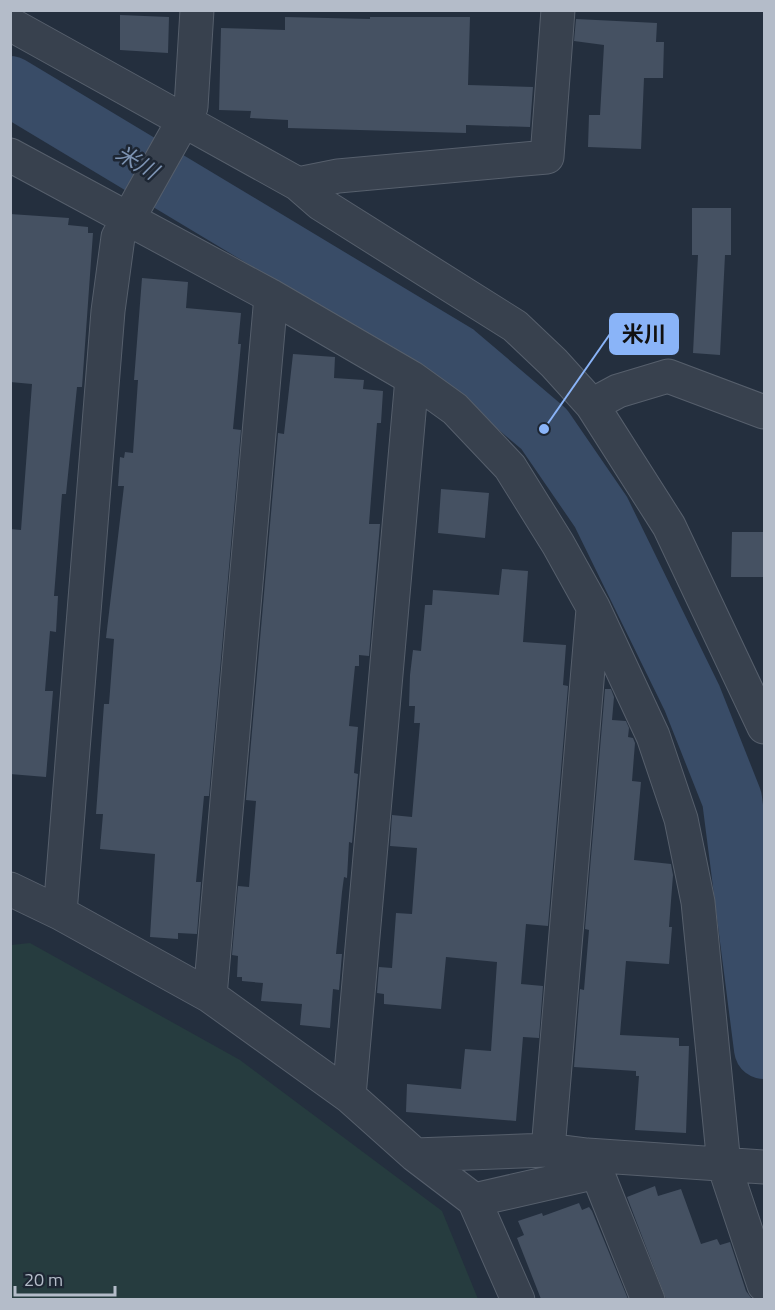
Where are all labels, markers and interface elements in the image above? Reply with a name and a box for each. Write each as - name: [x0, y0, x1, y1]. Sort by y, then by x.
- water label: 米川: [109, 136, 166, 189]
- callout: 米川: [610, 314, 678, 354]
- text: 米川: [622, 317, 666, 351]
- scale bar: [15, 1259, 116, 1297]
- text: 20 m: [24, 1266, 63, 1293]

